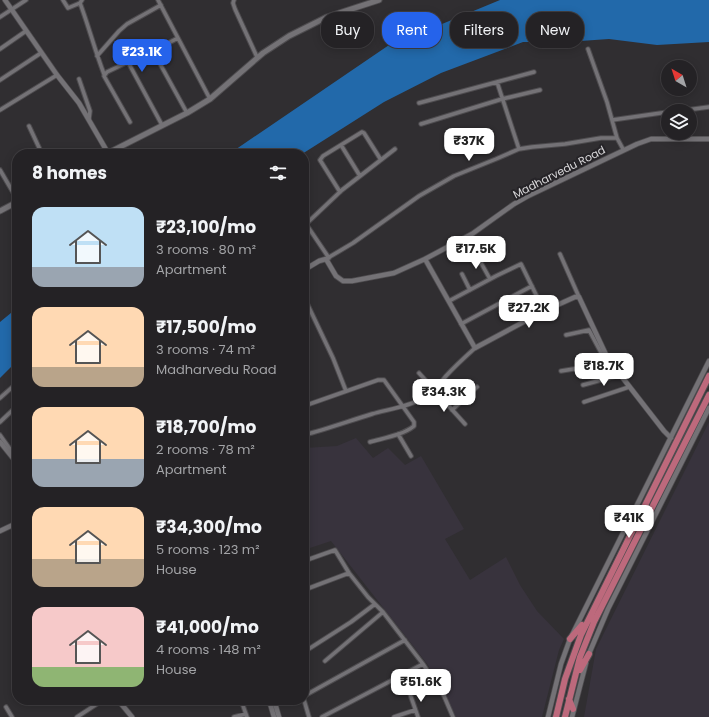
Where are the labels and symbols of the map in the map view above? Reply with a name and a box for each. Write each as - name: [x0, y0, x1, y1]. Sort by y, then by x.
- pin: ₹23.1K: [109, 39, 175, 73]
- north arrow: [661, 60, 697, 96]
- pin: ₹37K: [445, 128, 493, 162]
- street label: Madharvedu Road: [510, 142, 608, 202]
- pin: ₹17.5K: [443, 236, 509, 270]
- pin: ₹27.2K: [496, 295, 562, 329]
- pin: ₹18.7K: [571, 353, 637, 387]
- pin: ₹34.3K: [411, 379, 477, 413]
- pin: ₹41K: [605, 505, 653, 539]
- pin: ₹51.6K: [388, 669, 454, 703]

